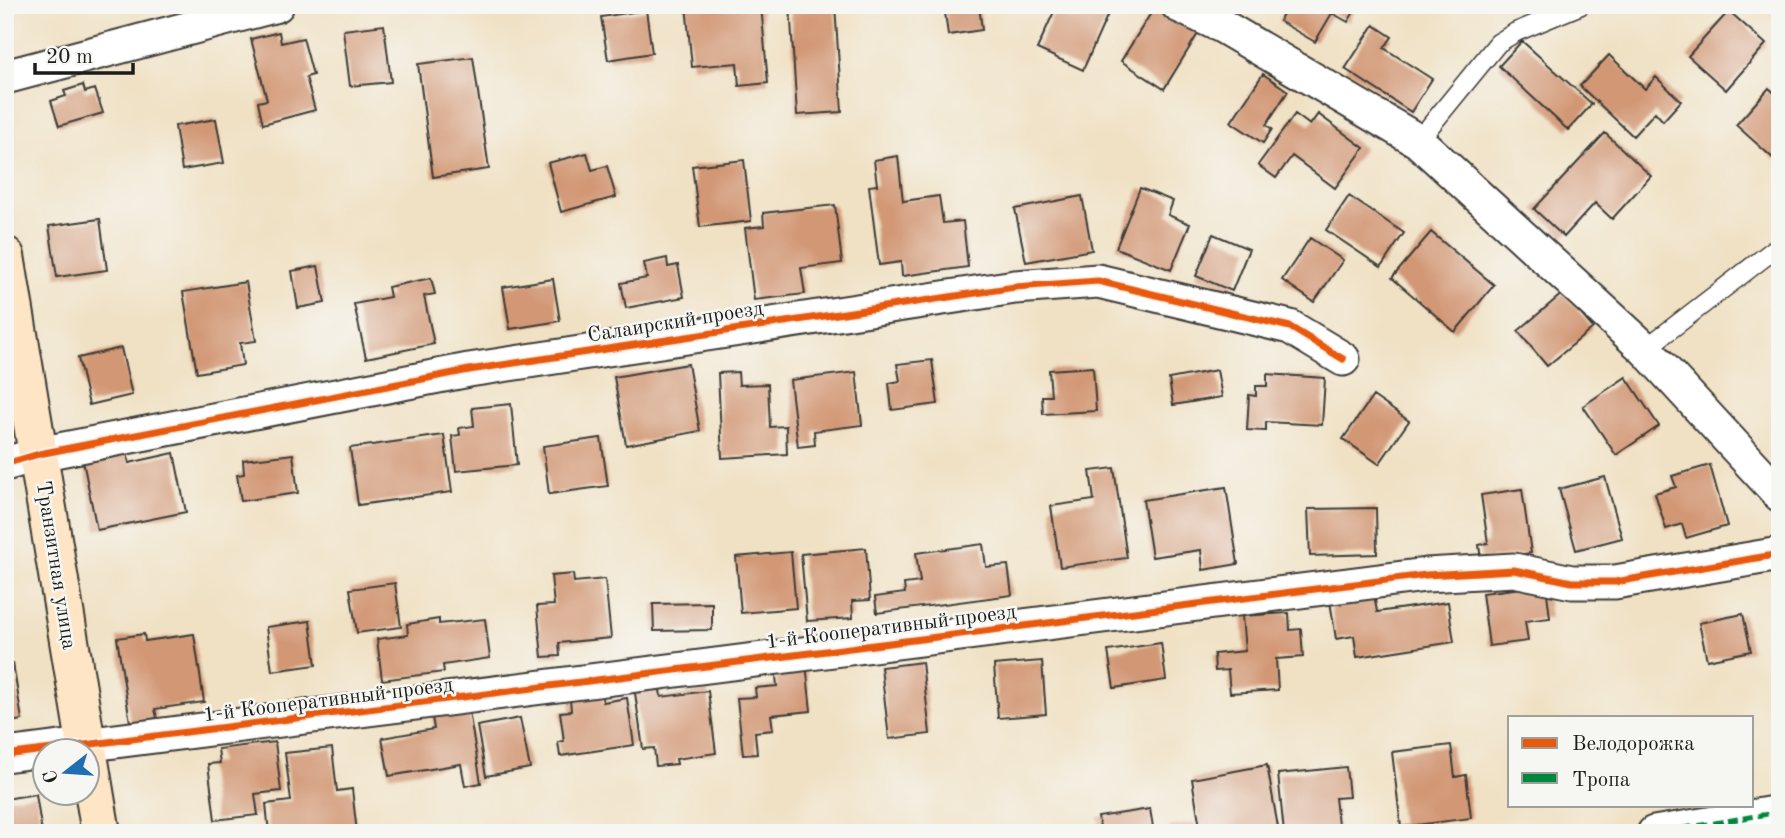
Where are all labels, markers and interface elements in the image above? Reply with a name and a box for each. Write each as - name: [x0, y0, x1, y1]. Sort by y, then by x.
- scale bar: [35, 32, 133, 76]
- text: 20 m: [46, 47, 93, 68]
- street label: Салаирский проезд: [586, 298, 765, 347]
- street label: Транзитная улица: [32, 479, 79, 651]
- street label: 1-й Кооперативный проезд: [765, 602, 1018, 653]
- street label: 1-й Кооперативный проезд: [202, 675, 455, 726]
- legend: [1508, 716, 1754, 806]
- text: Велодорожка: [1572, 734, 1695, 755]
- north arrow: [32, 736, 102, 806]
- text: С: [41, 767, 63, 785]
- text: Тропа: [1572, 770, 1630, 791]

